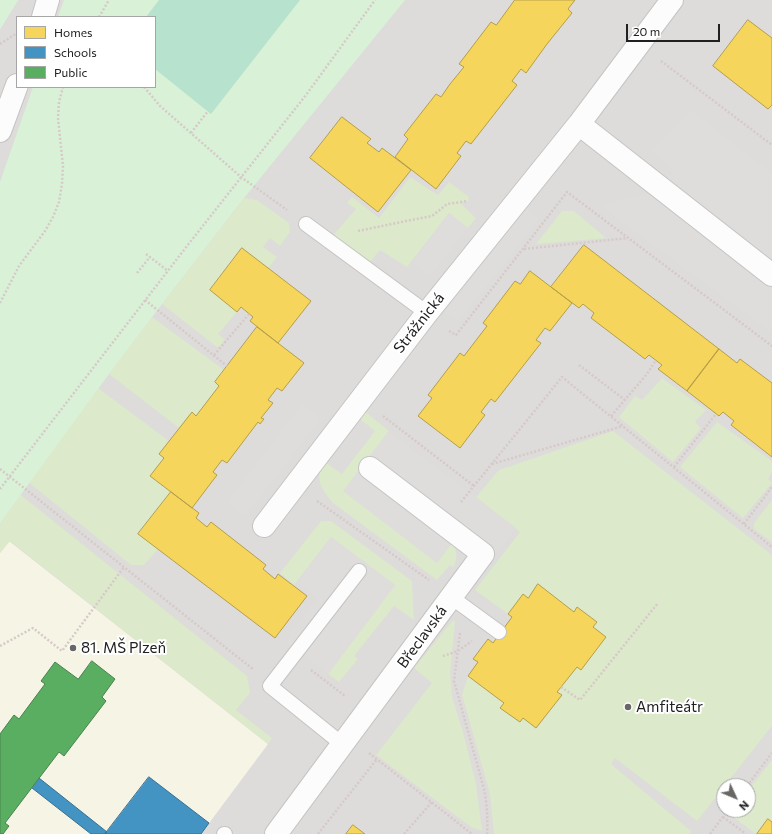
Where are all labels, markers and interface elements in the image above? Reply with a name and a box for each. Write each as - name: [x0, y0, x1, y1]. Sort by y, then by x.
- legend: [16, 16, 156, 88]
- scale bar: [628, 16, 722, 42]
- text: 20 m: [633, 24, 660, 38]
- text: Homes: [54, 25, 92, 39]
- text: Schools: [54, 45, 97, 59]
- text: Public: [54, 65, 87, 79]
- street label: Strážnická: [390, 289, 448, 357]
- street label: Břeclavská: [393, 602, 451, 672]
- place label: 81. MŠ Plzeň: [81, 639, 166, 657]
- marker: 81. MŠ Plzeň: [68, 643, 78, 653]
- place label: Amfiteátr: [636, 698, 703, 716]
- marker: Amfiteátr: [623, 702, 633, 712]
- north arrow: [716, 778, 756, 818]
- text: N: [737, 798, 752, 813]

